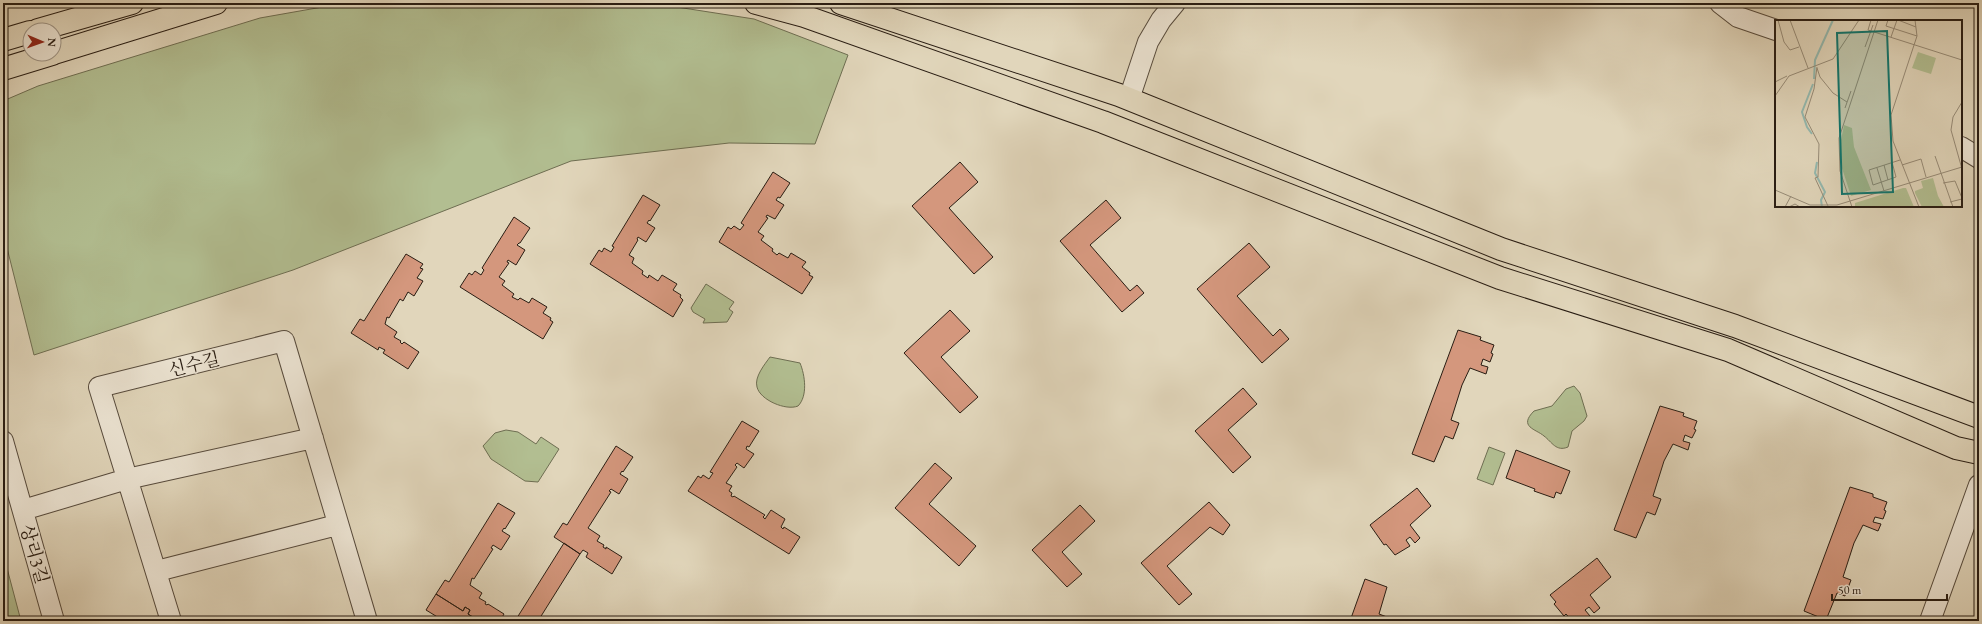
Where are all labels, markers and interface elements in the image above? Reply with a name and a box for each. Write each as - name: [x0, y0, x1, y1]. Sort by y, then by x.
- inset map: [1775, 20, 1962, 207]
- north arrow: [22, 22, 62, 62]
- text: N: [45, 38, 59, 47]
- street label: 신수길: [166, 347, 222, 381]
- street label: 상리3길: [16, 522, 54, 586]
- scale bar: [1832, 576, 1947, 602]
- text: 50 m: [1838, 582, 1862, 598]

